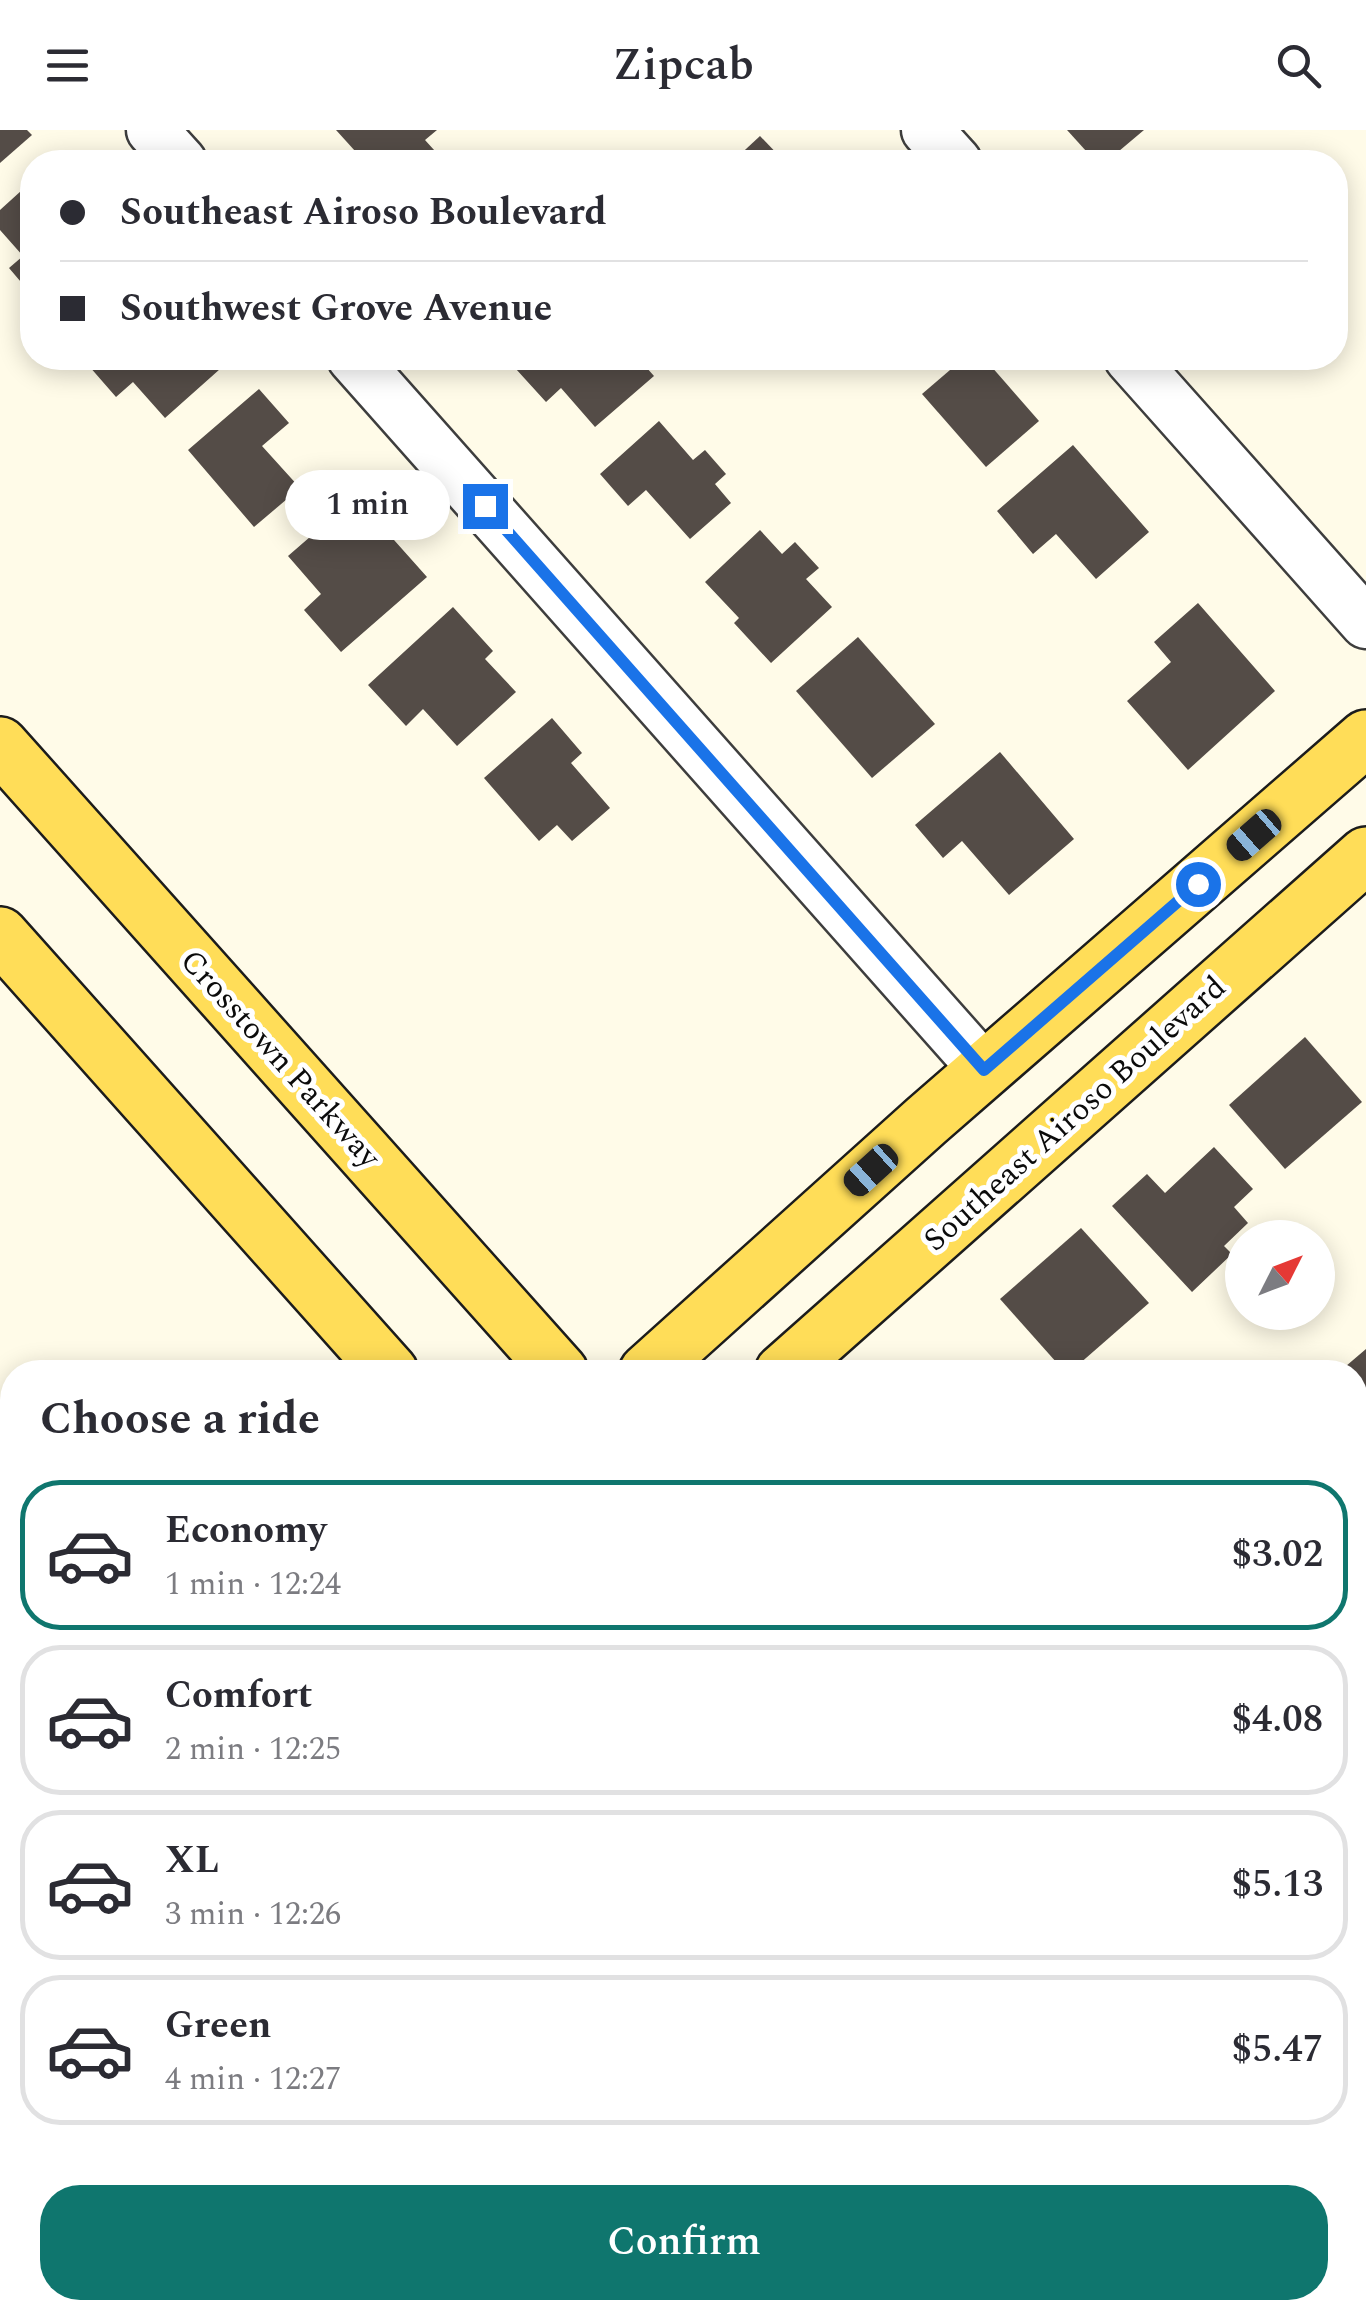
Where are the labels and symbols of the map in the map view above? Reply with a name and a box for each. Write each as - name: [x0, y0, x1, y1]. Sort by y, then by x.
- callout: 1 min: [285, 471, 450, 541]
- route end: [463, 484, 508, 529]
- car: [1222, 804, 1286, 866]
- route start: [1176, 862, 1221, 907]
- street label: Crosstown Parkway: [168, 938, 393, 1181]
- street label: Southeast Airoso Boulevard: [913, 964, 1237, 1264]
- car: [839, 1139, 903, 1201]
- north arrow: [1225, 1220, 1335, 1330]

